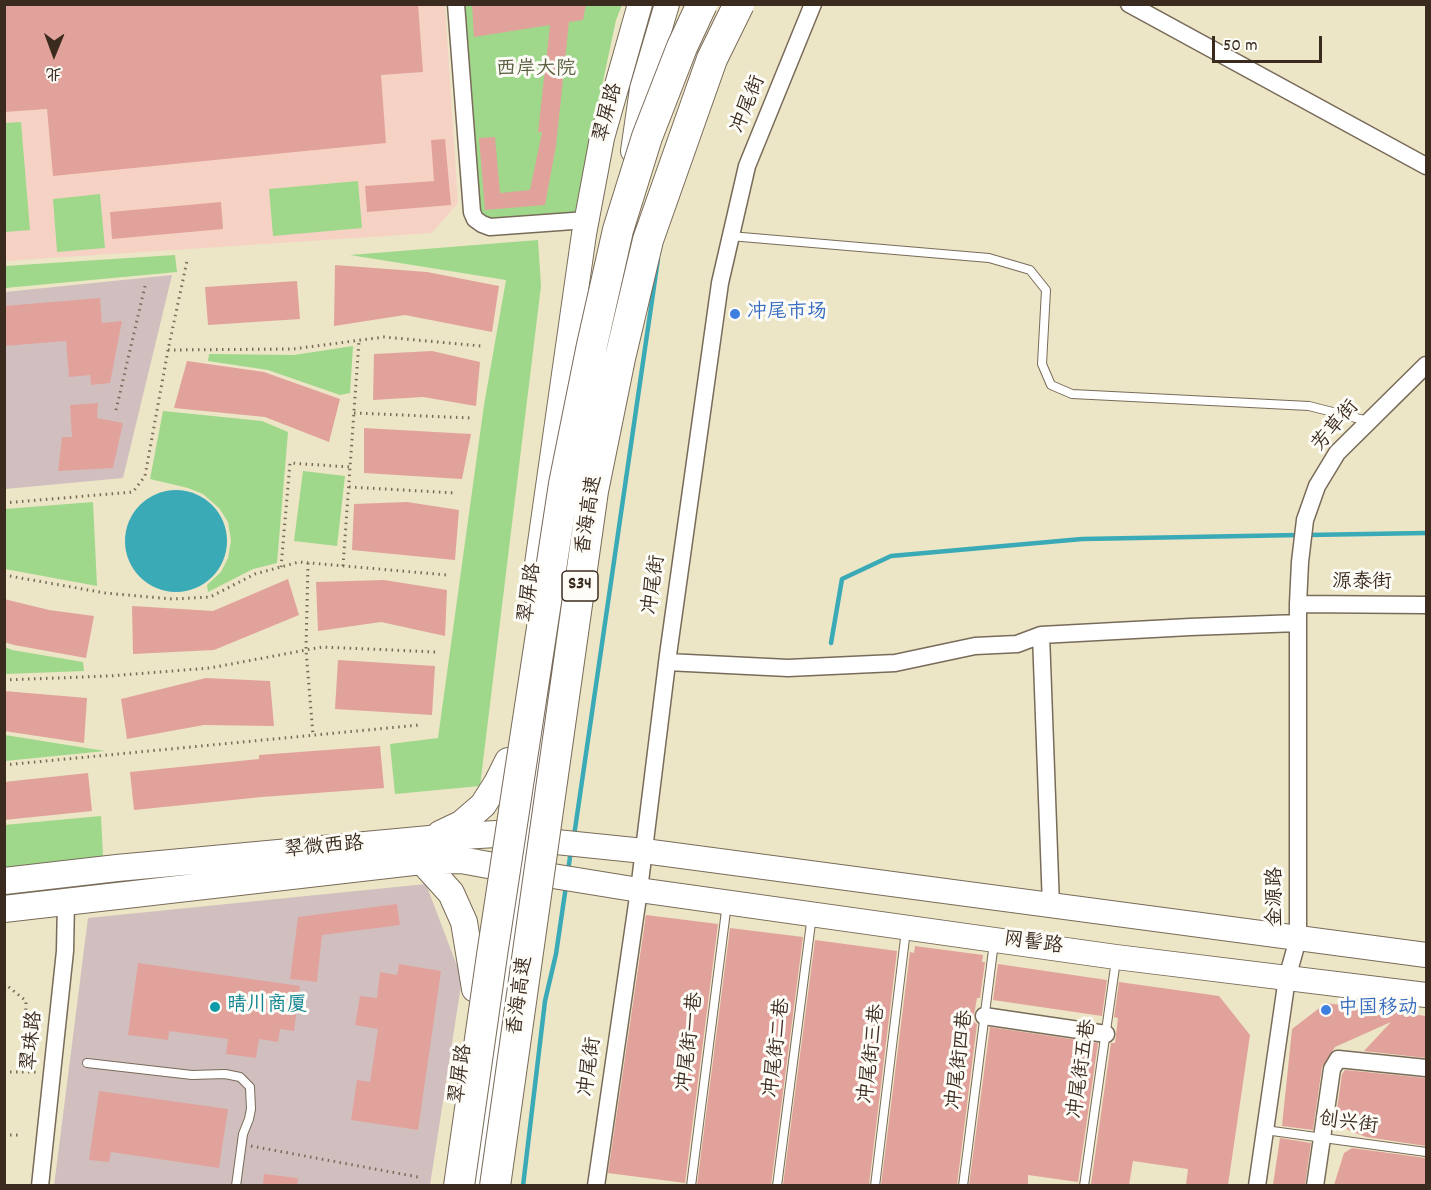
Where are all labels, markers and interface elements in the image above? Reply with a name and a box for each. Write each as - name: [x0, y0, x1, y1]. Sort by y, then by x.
- north arrow: [24, 24, 84, 84]
- scale bar: [1215, 24, 1324, 62]
- text: 50 m: [1223, 34, 1258, 59]
- park label: 西岸大院: [496, 59, 576, 83]
- text: 北: [45, 61, 62, 84]
- street label: 冲尾街: [728, 73, 772, 137]
- street label: 翠屏路: [591, 81, 629, 145]
- place label: 冲尾市场: [747, 302, 827, 326]
- marker: 冲尾市场: [728, 307, 742, 321]
- street label: 芳草街: [1308, 396, 1366, 458]
- street label: 香海高速: [573, 474, 609, 556]
- street label: 冲尾街: [640, 554, 672, 616]
- street label: 翠屏路: [516, 562, 548, 624]
- road number: S34: [562, 571, 598, 601]
- street label: 源泰街: [1332, 572, 1392, 596]
- street label: 翠微西路: [283, 834, 365, 864]
- street label: 金源路: [1265, 867, 1289, 927]
- street label: 网髻路: [1002, 929, 1064, 961]
- street label: 香海高速: [505, 955, 539, 1037]
- street label: 冲尾街一巷: [674, 991, 710, 1093]
- place label: 晴川商厦: [227, 995, 307, 1019]
- street label: 冲尾街二巷: [761, 997, 797, 1099]
- place label: 中国移动: [1338, 998, 1418, 1022]
- marker: 晴川商厦: [208, 1000, 222, 1014]
- street label: 冲尾街三巷: [856, 1003, 892, 1105]
- marker: 中国移动: [1319, 1003, 1333, 1017]
- street label: 冲尾街四巷: [944, 1009, 980, 1111]
- street label: 翠珠路: [19, 1010, 49, 1072]
- street label: 冲尾街五巷: [1065, 1018, 1103, 1120]
- street label: 冲尾街: [576, 1036, 608, 1098]
- street label: 翠屏路: [447, 1043, 479, 1105]
- street label: 创兴街: [1317, 1109, 1379, 1141]

